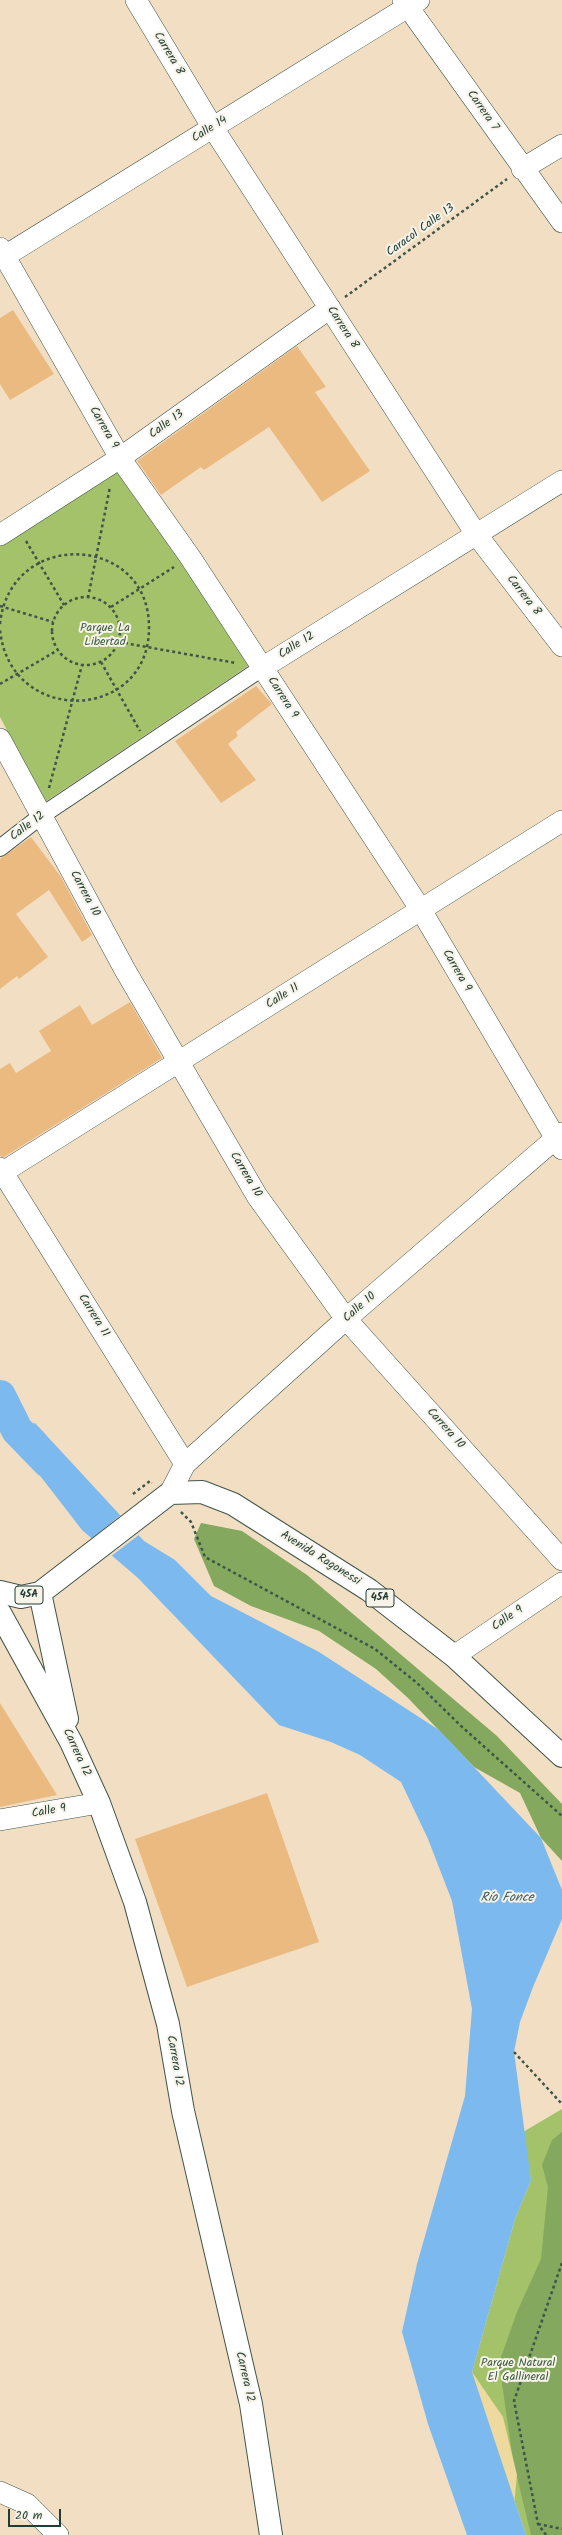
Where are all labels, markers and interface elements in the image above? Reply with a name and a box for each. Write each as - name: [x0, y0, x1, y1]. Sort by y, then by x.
- street label: Carrera 8: [150, 30, 186, 78]
- street label: Carrera 7: [463, 88, 501, 134]
- street label: Calle 14: [190, 113, 230, 147]
- street label: Caracol Calle 13: [384, 202, 458, 260]
- street label: Carrera 8: [323, 304, 361, 352]
- street label: Carrera 9: [85, 404, 121, 452]
- street label: Calle 13: [147, 408, 187, 442]
- street label: Carrera 8: [503, 573, 543, 619]
- park label: Parque La Libertad: [80, 622, 130, 650]
- street label: Calle 12: [276, 629, 318, 663]
- street label: Carrera 9: [263, 675, 301, 721]
- street label: Calle 12: [8, 809, 48, 845]
- street label: Carrera 10: [66, 868, 102, 920]
- street label: Carrera 9: [438, 947, 474, 995]
- street label: Calle 11: [264, 981, 302, 1013]
- street label: Carrera 10: [226, 1150, 264, 1200]
- street label: Calle 10: [341, 1290, 379, 1326]
- street label: Carrera 11: [74, 1292, 112, 1340]
- street label: Carrera 10: [423, 1405, 467, 1453]
- street label: Avenida Ragonessi: [277, 1528, 363, 1590]
- road number: 45A: [15, 1586, 43, 1604]
- road number: 45A: [366, 1589, 394, 1607]
- street label: Calle 9: [490, 1603, 526, 1635]
- street label: Carrera 12: [59, 1727, 93, 1779]
- street label: Calle 9: [31, 1802, 67, 1822]
- water label: Río Fonce: [480, 1891, 534, 1907]
- street label: Carrera 12: [162, 2034, 186, 2088]
- street label: Carrera 12: [231, 2350, 257, 2404]
- park label: Parque Natural El Gallineral: [481, 2357, 555, 2385]
- scale bar: [10, 2501, 63, 2527]
- text: 20 m: [15, 2506, 42, 2525]

